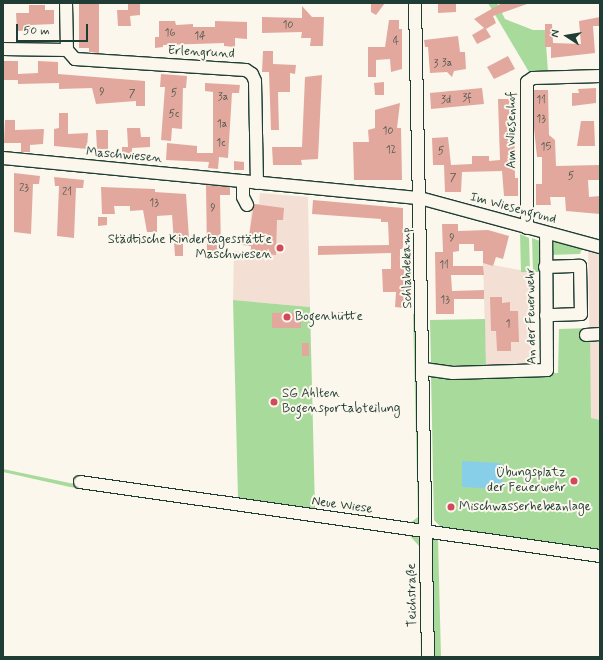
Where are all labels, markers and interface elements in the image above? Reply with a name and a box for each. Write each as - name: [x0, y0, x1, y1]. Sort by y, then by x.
- scale bar: [18, 16, 90, 42]
- north arrow: [547, 16, 587, 56]
- house number: 10: [282, 18, 294, 32]
- text: 50 m: [23, 23, 50, 39]
- house number: 16: [165, 26, 175, 40]
- text: N: [548, 28, 563, 39]
- house number: 14: [194, 29, 206, 43]
- house number: 4: [393, 34, 399, 48]
- street label: Erlengrund: [167, 43, 235, 63]
- house number: 3a: [442, 56, 452, 70]
- house number: 3: [434, 57, 438, 71]
- house number: 9: [99, 85, 105, 99]
- house number: 5: [171, 86, 177, 100]
- house number: 7: [129, 87, 135, 101]
- street label: Am Wiesenhof: [504, 89, 520, 171]
- house number: 3a: [218, 90, 228, 104]
- house number: 3f: [462, 91, 472, 105]
- house number: 3d: [441, 93, 451, 107]
- house number: 11: [536, 93, 546, 107]
- house number: 5c: [168, 107, 180, 121]
- house number: 13: [536, 112, 546, 126]
- house number: 1a: [217, 117, 227, 131]
- house number: 10: [382, 124, 394, 138]
- house number: 1c: [216, 136, 226, 150]
- house number: 15: [541, 140, 551, 154]
- house number: 12: [386, 143, 396, 157]
- house number: 5: [438, 144, 444, 158]
- street label: Maschwiesen: [85, 145, 163, 167]
- house number: 5: [568, 169, 574, 183]
- house number: 7: [450, 171, 456, 185]
- house number: 23: [19, 181, 29, 195]
- house number: 21: [62, 185, 72, 199]
- street label: Im Wiesengrund: [464, 189, 562, 229]
- house number: 13: [149, 196, 159, 210]
- house number: 9: [210, 201, 216, 215]
- street label: Schlahdekamp: [399, 227, 417, 309]
- house number: 9: [449, 231, 455, 245]
- place label: Städtische Kindertagesstätte Maschwiesen: [106, 233, 272, 264]
- marker: Städtische Kindertagesstätte Maschwiesen: [275, 243, 285, 253]
- house number: 11: [439, 258, 449, 272]
- street label: An der Feuerwehr: [523, 268, 541, 364]
- house number: 13: [440, 293, 450, 307]
- place label: Bogenhütte: [295, 309, 363, 325]
- marker: Bogenhütte: [282, 312, 292, 322]
- house number: 1: [506, 317, 510, 331]
- place label: SG Ahlten Bogensportabteilung: [282, 387, 400, 418]
- marker: SG Ahlten Bogensportabteilung: [269, 397, 279, 407]
- place label: Übungsplatz der Feuerwehr: [489, 466, 566, 497]
- marker: Übungsplatz der Feuerwehr: [569, 476, 579, 486]
- street label: Neue Wiese: [311, 494, 373, 518]
- place label: Mischwasserhebeanlage: [459, 499, 591, 515]
- marker: Mischwasserhebeanlage: [446, 502, 456, 512]
- street label: Teichstraße: [405, 563, 421, 627]

